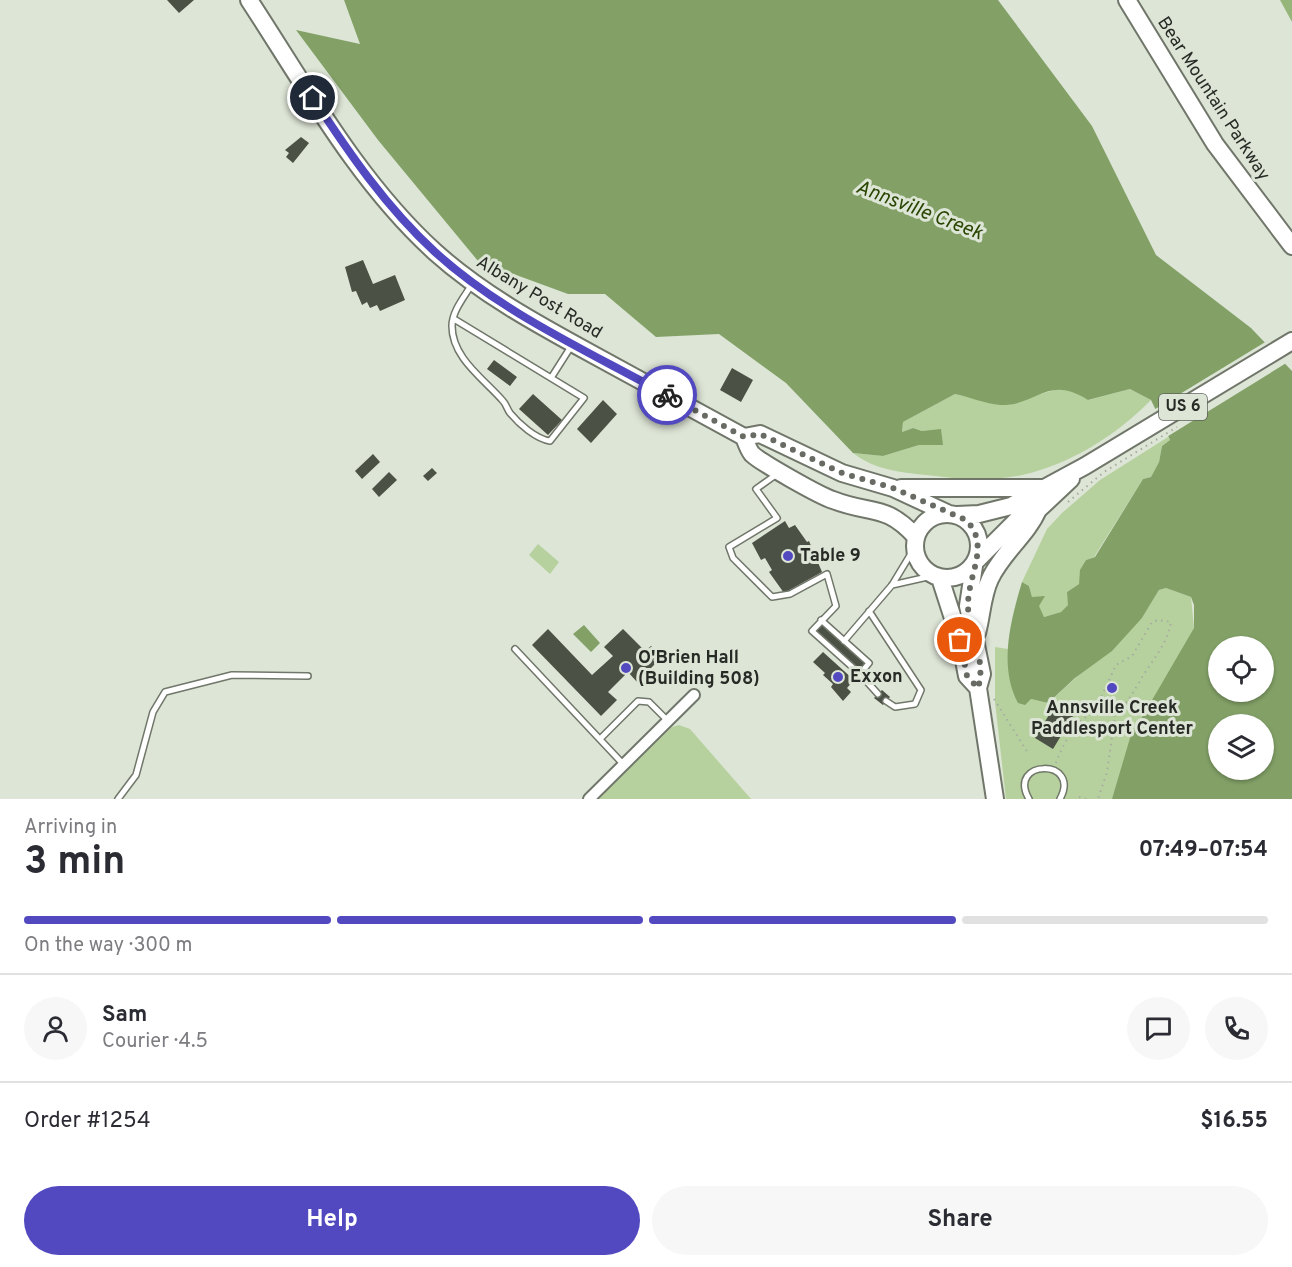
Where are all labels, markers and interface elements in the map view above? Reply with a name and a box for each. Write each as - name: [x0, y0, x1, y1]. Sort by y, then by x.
- street label: Bear Mountain Parkway: [1151, 13, 1275, 185]
- pin: [287, 72, 338, 123]
- icon: home: [296, 81, 329, 114]
- water label: Annsville Creek: [852, 175, 987, 247]
- street label: Albany Post Road: [472, 251, 606, 345]
- courier: [637, 365, 697, 425]
- icon: bike: [651, 379, 684, 412]
- road number: US 6: [1159, 394, 1207, 420]
- place label: Table 9: [800, 545, 861, 568]
- marker: Table 9: [781, 549, 795, 563]
- pin: [934, 614, 985, 665]
- icon: bag: [943, 623, 976, 656]
- map controls: [1208, 636, 1274, 780]
- button: locate: [1208, 636, 1274, 702]
- place label: O'Brien Hall (Building 508): [638, 647, 760, 691]
- marker: O'Brien Hall (Building 508): [619, 661, 633, 675]
- place label: Exxon: [850, 666, 903, 689]
- marker: Exxon: [831, 670, 845, 684]
- marker: Annsville Creek Paddlesport Center: [1105, 681, 1119, 695]
- place label: Annsville Creek Paddlesport Center: [1031, 697, 1194, 741]
- button: layers: [1208, 714, 1274, 780]
- text: Arriving in: [24, 815, 117, 841]
- text: 07:49–07:54: [1139, 837, 1268, 864]
- text: 3 min: [24, 839, 125, 888]
- text: On the way · 300 m: [24, 933, 192, 959]
- button: person: [24, 997, 87, 1060]
- button: chat: [1127, 997, 1190, 1060]
- button: phone: [1205, 997, 1268, 1060]
- text: Sam: [102, 1002, 147, 1029]
- text: Courier · 4.5: [102, 1029, 208, 1055]
- text: Order #1254: [24, 1108, 151, 1135]
- text: $16.55: [1200, 1108, 1268, 1135]
- button: Help: [24, 1186, 640, 1255]
- button: Share: [652, 1186, 1268, 1255]

